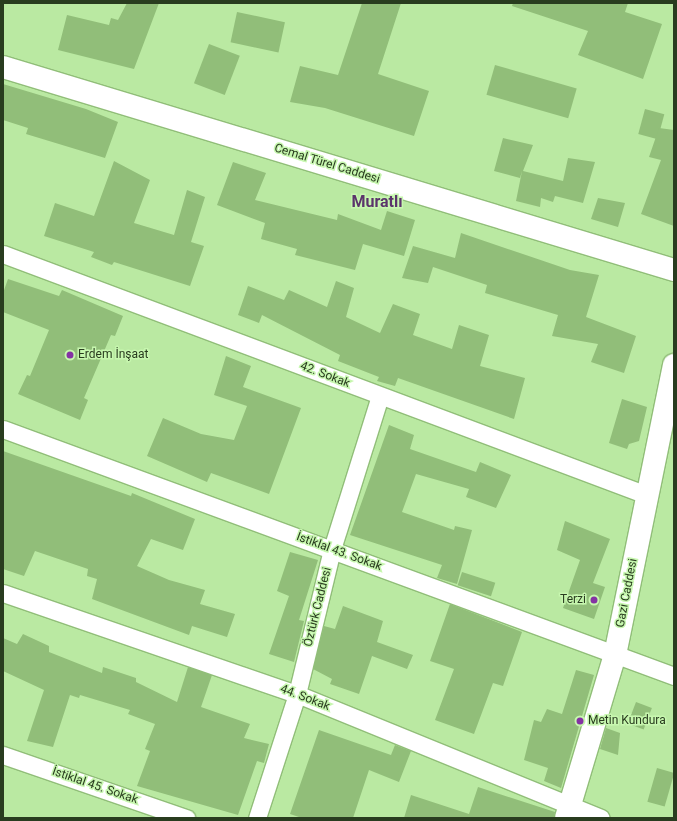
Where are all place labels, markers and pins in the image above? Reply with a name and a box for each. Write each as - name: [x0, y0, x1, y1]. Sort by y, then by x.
- place label: Erdem İnşaat: [78, 348, 148, 362]
- marker: Erdem İnşaat: [65, 350, 75, 360]
- place label: Terzi: [560, 593, 586, 607]
- marker: Terzi: [589, 595, 599, 605]
- place label: Metin Kundura: [588, 714, 666, 728]
- marker: Metin Kundura: [575, 716, 585, 726]

